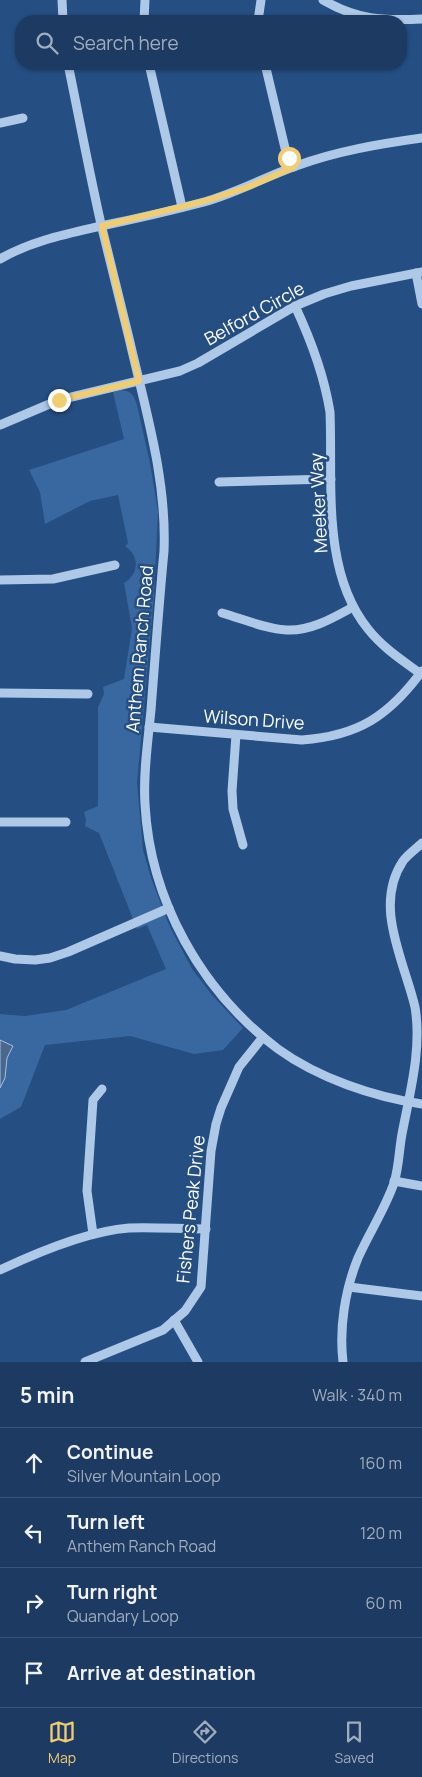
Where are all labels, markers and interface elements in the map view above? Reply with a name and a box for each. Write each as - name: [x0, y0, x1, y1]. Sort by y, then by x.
- search box: [15, 15, 407, 70]
- icon: search: [33, 29, 61, 57]
- text: Search here: [73, 30, 179, 56]
- route start: [278, 147, 301, 170]
- street label: Belford Circle: [200, 276, 308, 350]
- route end: [48, 389, 71, 412]
- street label: Meeker Way: [303, 452, 333, 554]
- street label: Anthem Ranch Road: [120, 564, 158, 734]
- street label: Wilson Drive: [203, 703, 305, 735]
- street label: Fishers Peak Drive: [170, 1134, 210, 1284]
- text: 5 min: [20, 1381, 74, 1409]
- text: Walk · 340 m: [312, 1384, 402, 1406]
- text: Continue: [67, 1439, 153, 1465]
- icon: ahead: [20, 1449, 48, 1477]
- text: 160 m: [359, 1452, 402, 1474]
- text: Silver Mountain Loop: [67, 1465, 221, 1487]
- text: Turn left: [67, 1509, 145, 1535]
- icon: left: [20, 1519, 48, 1547]
- text: 120 m: [360, 1522, 402, 1544]
- text: Anthem Ranch Road: [67, 1535, 216, 1557]
- text: Turn right: [67, 1579, 157, 1605]
- icon: right: [20, 1589, 48, 1617]
- text: 60 m: [366, 1592, 402, 1614]
- text: Quandary Loop: [67, 1605, 179, 1627]
- icon: arrive: [20, 1659, 48, 1687]
- text: Arrive at destination: [67, 1660, 256, 1686]
- tab: Map: [48, 1718, 76, 1767]
- tab: Directions: [172, 1718, 238, 1767]
- tab: Saved: [335, 1718, 374, 1767]

